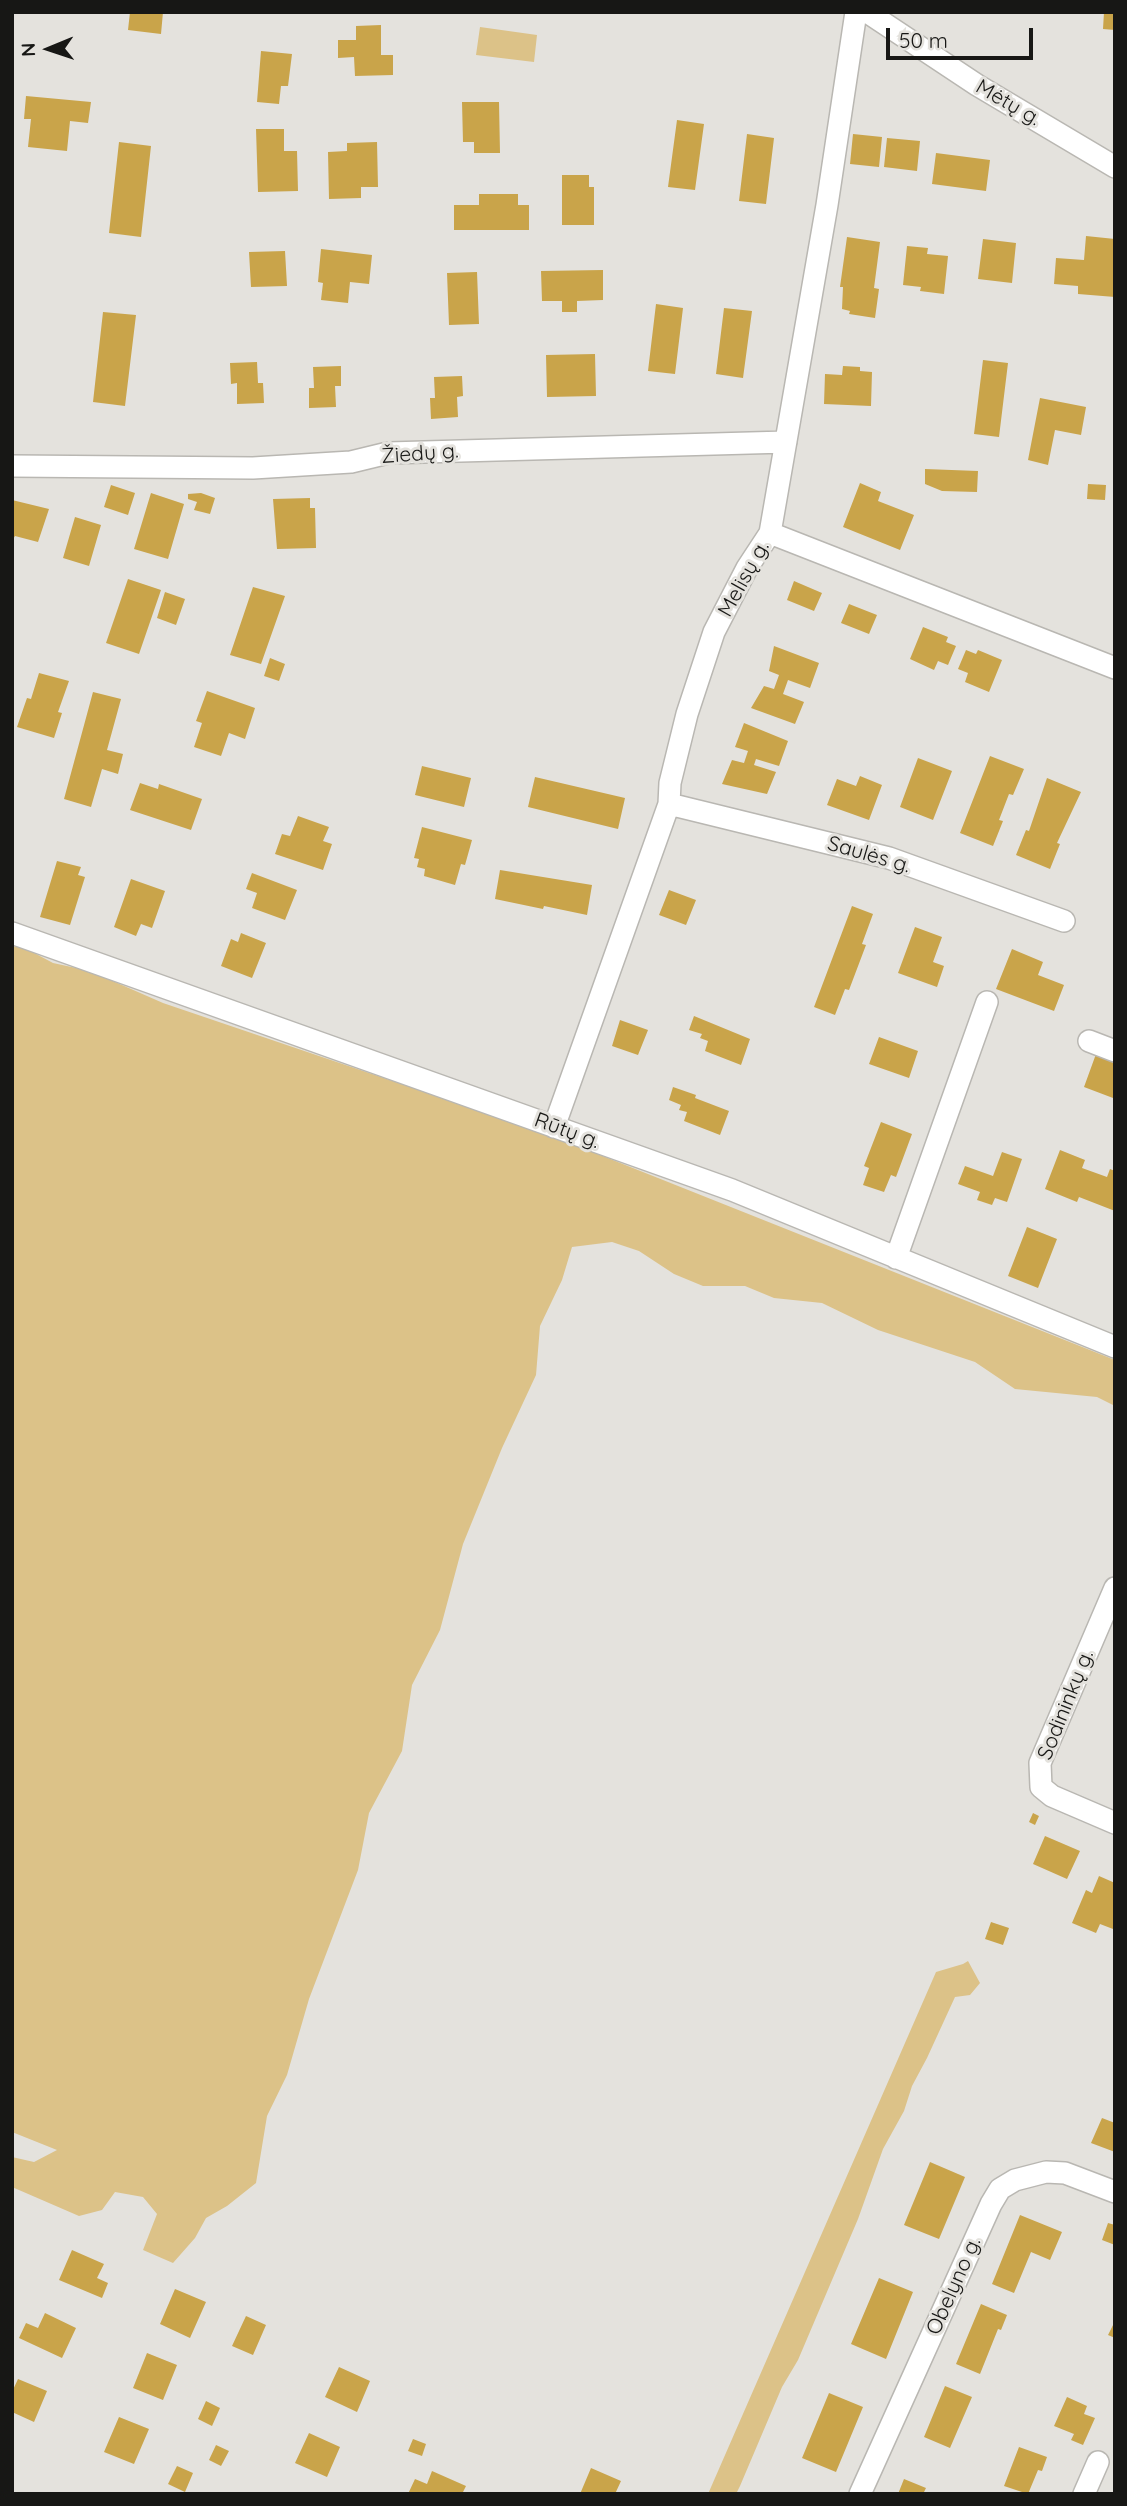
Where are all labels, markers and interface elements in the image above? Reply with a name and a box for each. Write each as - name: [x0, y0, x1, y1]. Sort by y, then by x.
- north arrow: [14, 14, 84, 84]
- scale bar: [889, 14, 1036, 58]
- text: 50 m: [899, 27, 948, 53]
- text: N: [16, 42, 40, 57]
- street label: Mėtų g.: [971, 74, 1045, 132]
- street label: Žiedų g.: [380, 439, 460, 469]
- street label: Melisų g.: [713, 537, 775, 621]
- street label: Saulės g.: [825, 831, 913, 879]
- street label: Rūtų g.: [531, 1108, 603, 1154]
- street label: Sodininkų g.: [1033, 1646, 1099, 1764]
- street label: Obelyno g.: [921, 2233, 987, 2339]

